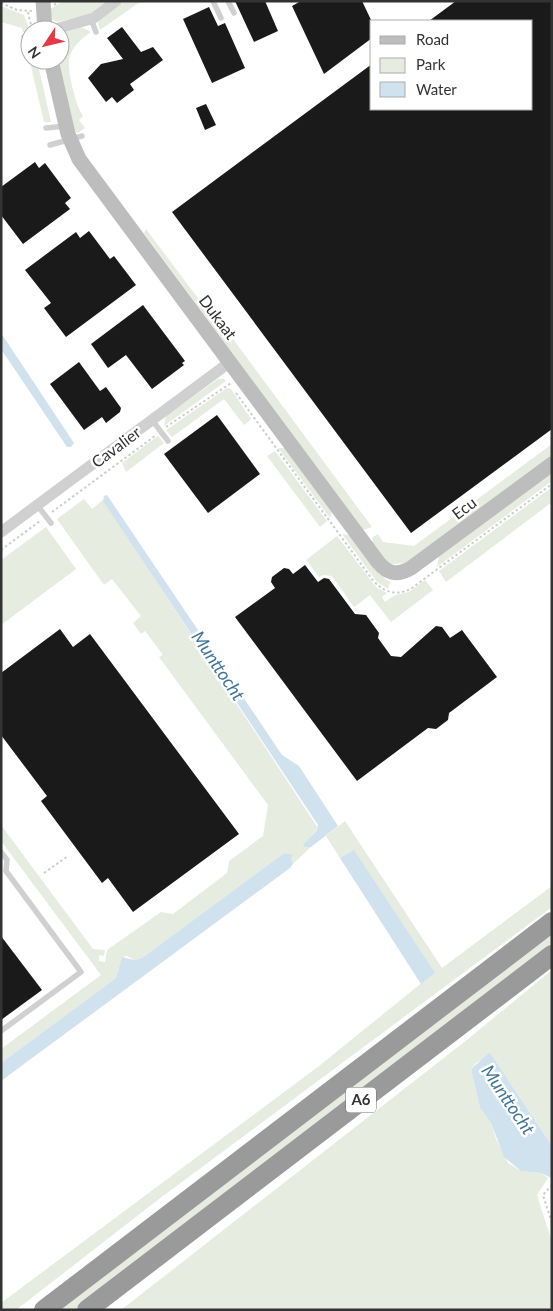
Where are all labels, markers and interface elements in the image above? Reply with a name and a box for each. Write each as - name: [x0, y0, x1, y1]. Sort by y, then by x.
- north arrow: [20, 20, 70, 70]
- legend: [370, 20, 533, 110]
- text: Road: [416, 30, 449, 48]
- text: N: [24, 43, 44, 62]
- text: Park: [416, 55, 446, 73]
- text: Water: [416, 80, 457, 98]
- street label: Dukaat: [196, 291, 241, 343]
- street label: Cavalier: [87, 422, 144, 471]
- street label: Ecu: [448, 492, 480, 523]
- water label: Munttocht: [188, 626, 250, 705]
- water label: Munttocht: [478, 1060, 540, 1139]
- road number: A6: [346, 1088, 376, 1112]

